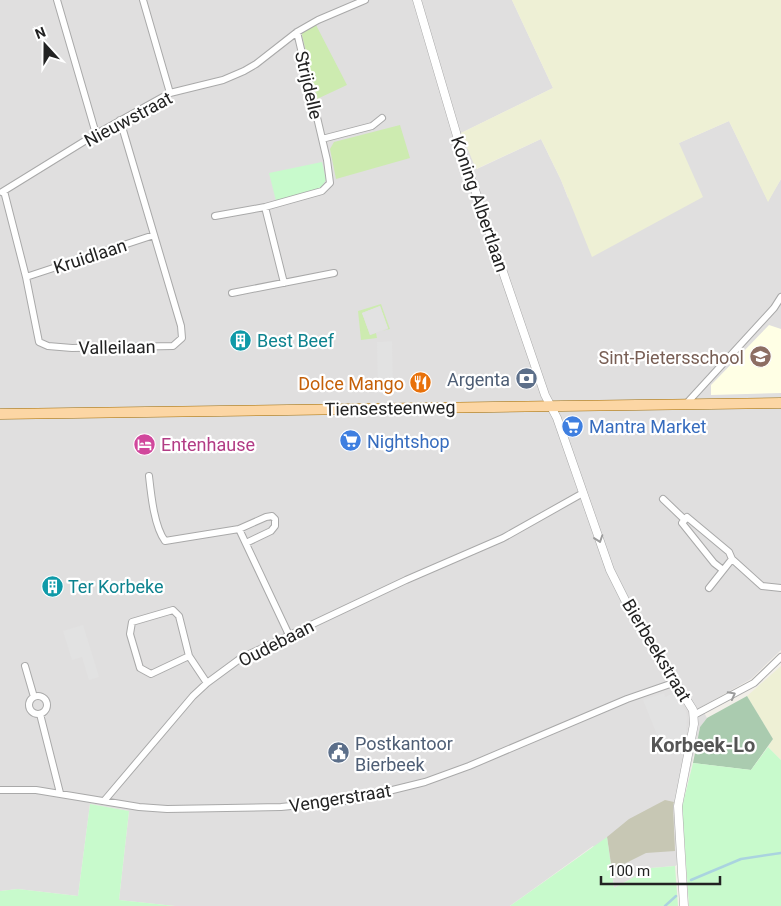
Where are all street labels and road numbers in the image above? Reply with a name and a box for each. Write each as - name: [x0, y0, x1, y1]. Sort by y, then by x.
- street label: Strijdelle: [291, 49, 327, 121]
- street label: Nieuwstraat: [80, 87, 176, 151]
- street label: Koning Albertlaan: [447, 133, 513, 275]
- street label: Kruidlaan: [51, 234, 129, 278]
- street label: Valleilaan: [78, 336, 156, 358]
- street label: Tiensesteenweg: [324, 396, 456, 420]
- street label: Bierbeekstraat: [618, 595, 696, 705]
- street label: Oudebaan: [235, 615, 317, 671]
- street label: Vengerstraat: [288, 780, 392, 816]

